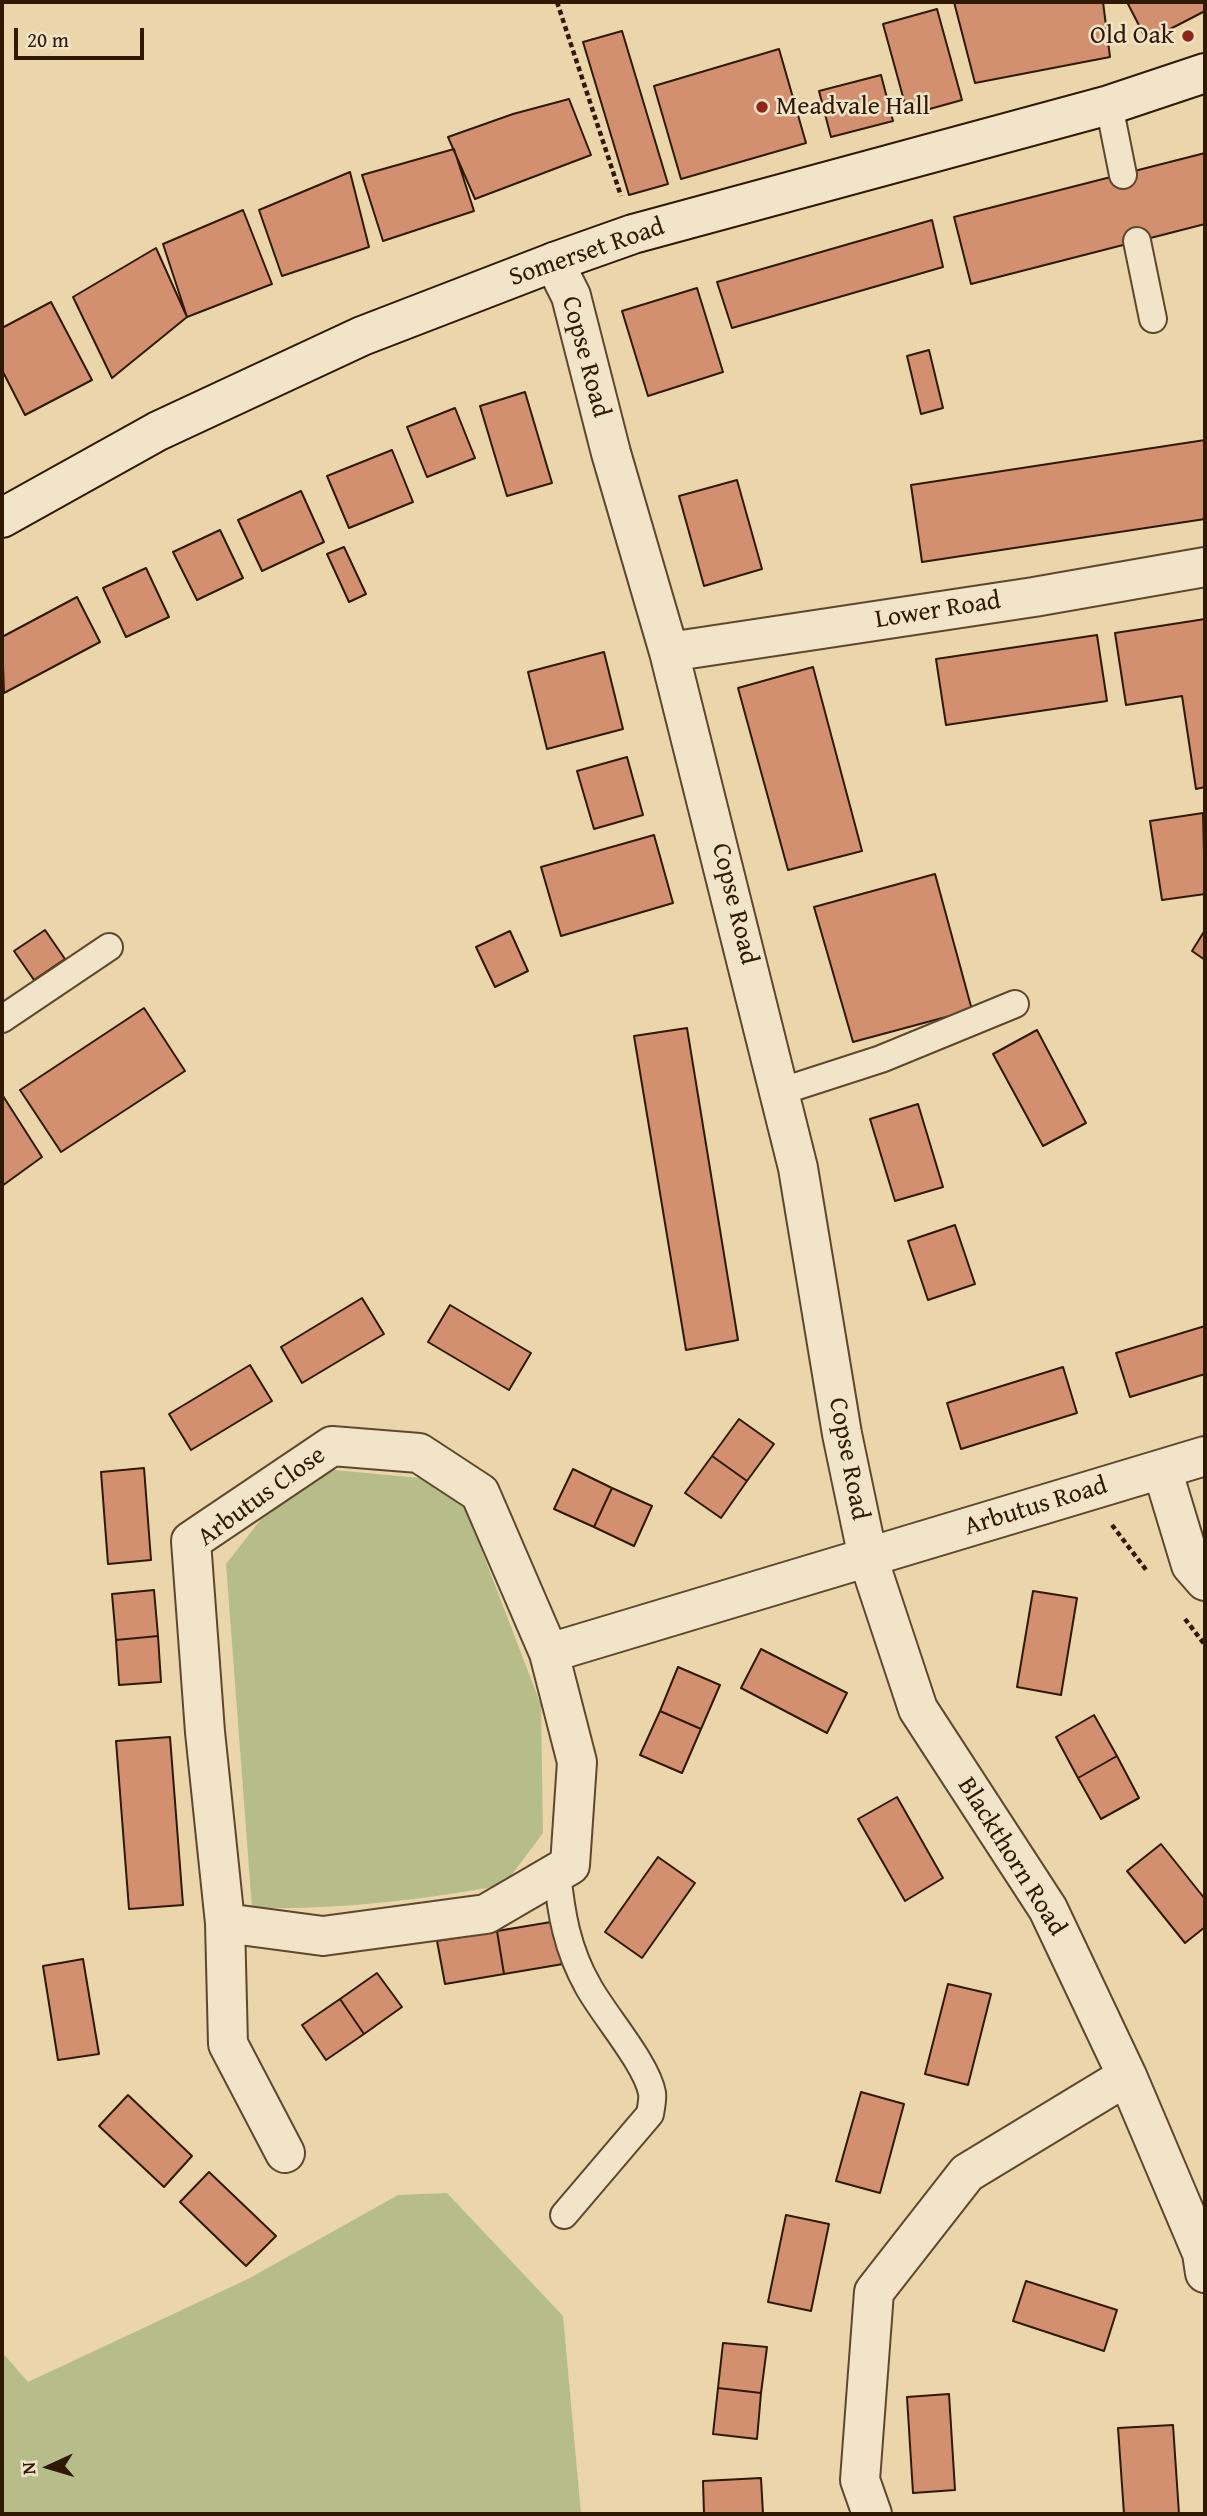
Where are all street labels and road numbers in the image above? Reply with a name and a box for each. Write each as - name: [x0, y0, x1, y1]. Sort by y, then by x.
- street label: Somerset Road: [505, 212, 669, 294]
- street label: Copse Road: [554, 293, 616, 421]
- street label: Lower Road: [873, 586, 1003, 636]
- street label: Copse Road: [704, 840, 764, 968]
- street label: Copse Road: [821, 1395, 875, 1523]
- street label: Arbutus Close: [192, 1440, 332, 1554]
- street label: Arbutus Road: [961, 1470, 1111, 1544]
- street label: Blackthorn Road: [950, 1772, 1072, 1942]

